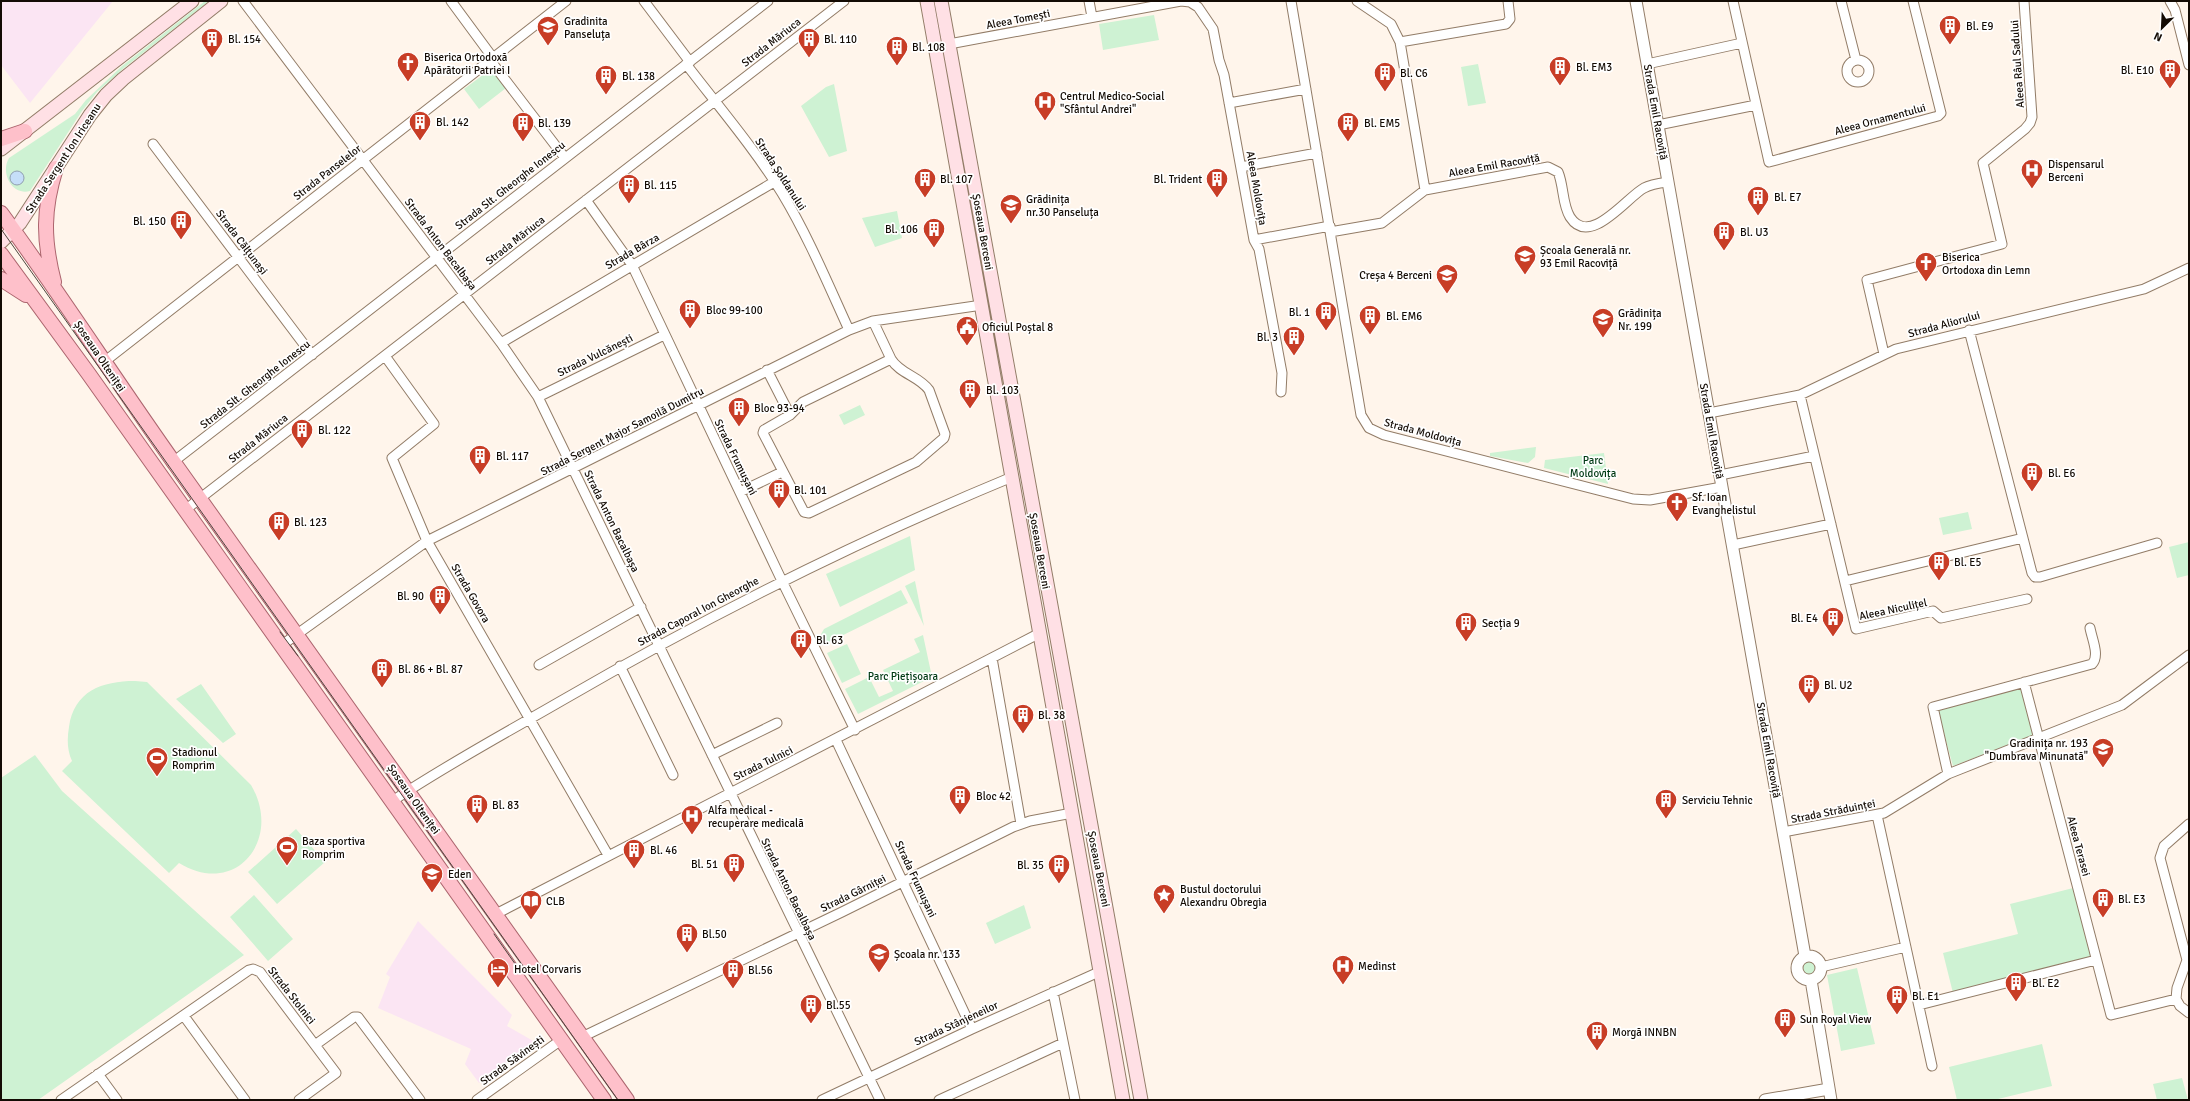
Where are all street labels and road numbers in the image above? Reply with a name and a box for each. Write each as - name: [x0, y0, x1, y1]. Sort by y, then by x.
- street label: Aleea Tomești: [985, 7, 1051, 32]
- street label: Strada Măriuca: [739, 15, 804, 70]
- street label: Aleea Râul Sadului: [2008, 20, 2027, 108]
- street label: Strada Emil Racoviță: [1641, 63, 1670, 161]
- street label: Strada Sergent Ion Iriceanu: [23, 101, 104, 216]
- street label: Aleea Ornamentului: [1833, 101, 1927, 138]
- street label: Strada Șoldanului: [752, 136, 809, 213]
- street label: Strada Slt. Gheorghe Ionescu: [453, 138, 568, 232]
- street label: Strada Panselelor: [291, 142, 364, 203]
- street label: Aleea Moldovița: [1244, 150, 1270, 227]
- street label: Aleea Emil Racoviță: [1447, 151, 1541, 180]
- street label: Șoseaua Berceni: [969, 193, 996, 271]
- street label: Strada Anton Bacalbașa: [402, 196, 480, 293]
- street label: Strada Călțunași: [213, 207, 270, 277]
- street label: Strada Măriuca: [483, 213, 548, 268]
- street label: Strada Bârza: [603, 231, 662, 272]
- street label: Strada Aliorului: [1907, 309, 1982, 340]
- street label: Șoseaua Olteniței: [71, 318, 128, 394]
- street label: Strada Vulcănești: [555, 332, 635, 379]
- street label: Strada Slt. Gheorghe Ionescu: [198, 337, 313, 431]
- street label: Strada Emil Racoviță: [1697, 382, 1726, 480]
- street label: Strada Sergent Major Samoilă Dumitru: [538, 384, 706, 478]
- street label: Strada Măriuca: [226, 411, 291, 466]
- street label: Strada Moldovița: [1383, 416, 1463, 449]
- street label: Strada Frumușani: [712, 417, 760, 497]
- street label: Strada Anton Bacalbașa: [581, 468, 642, 575]
- street label: Șoseaua Berceni: [1026, 512, 1053, 590]
- street label: Strada Govora: [448, 561, 493, 625]
- street label: Strada Caporal Ion Gheorghe: [636, 574, 761, 649]
- street label: Aleea Niculițel: [1858, 596, 1928, 623]
- street label: Strada Emil Racoviță: [1754, 701, 1783, 799]
- street label: Strada Tulnici: [731, 744, 795, 783]
- street label: Șoseaua Olteniței: [385, 762, 443, 837]
- street label: Strada Străduinței: [1790, 797, 1876, 826]
- street label: Aleea Terasei: [2064, 815, 2093, 878]
- street label: Șoseaua Berceni: [1085, 830, 1112, 908]
- street label: Strada Anton Bacalbașa: [758, 836, 819, 943]
- street label: Strada Frumușani: [892, 839, 939, 920]
- street label: Strada Gârniței: [818, 872, 888, 915]
- street label: Strada Stolnici: [265, 964, 318, 1027]
- street label: Strada Stânjeneilor: [912, 998, 1000, 1049]
- street label: Strada Săvinești: [478, 1033, 547, 1088]

